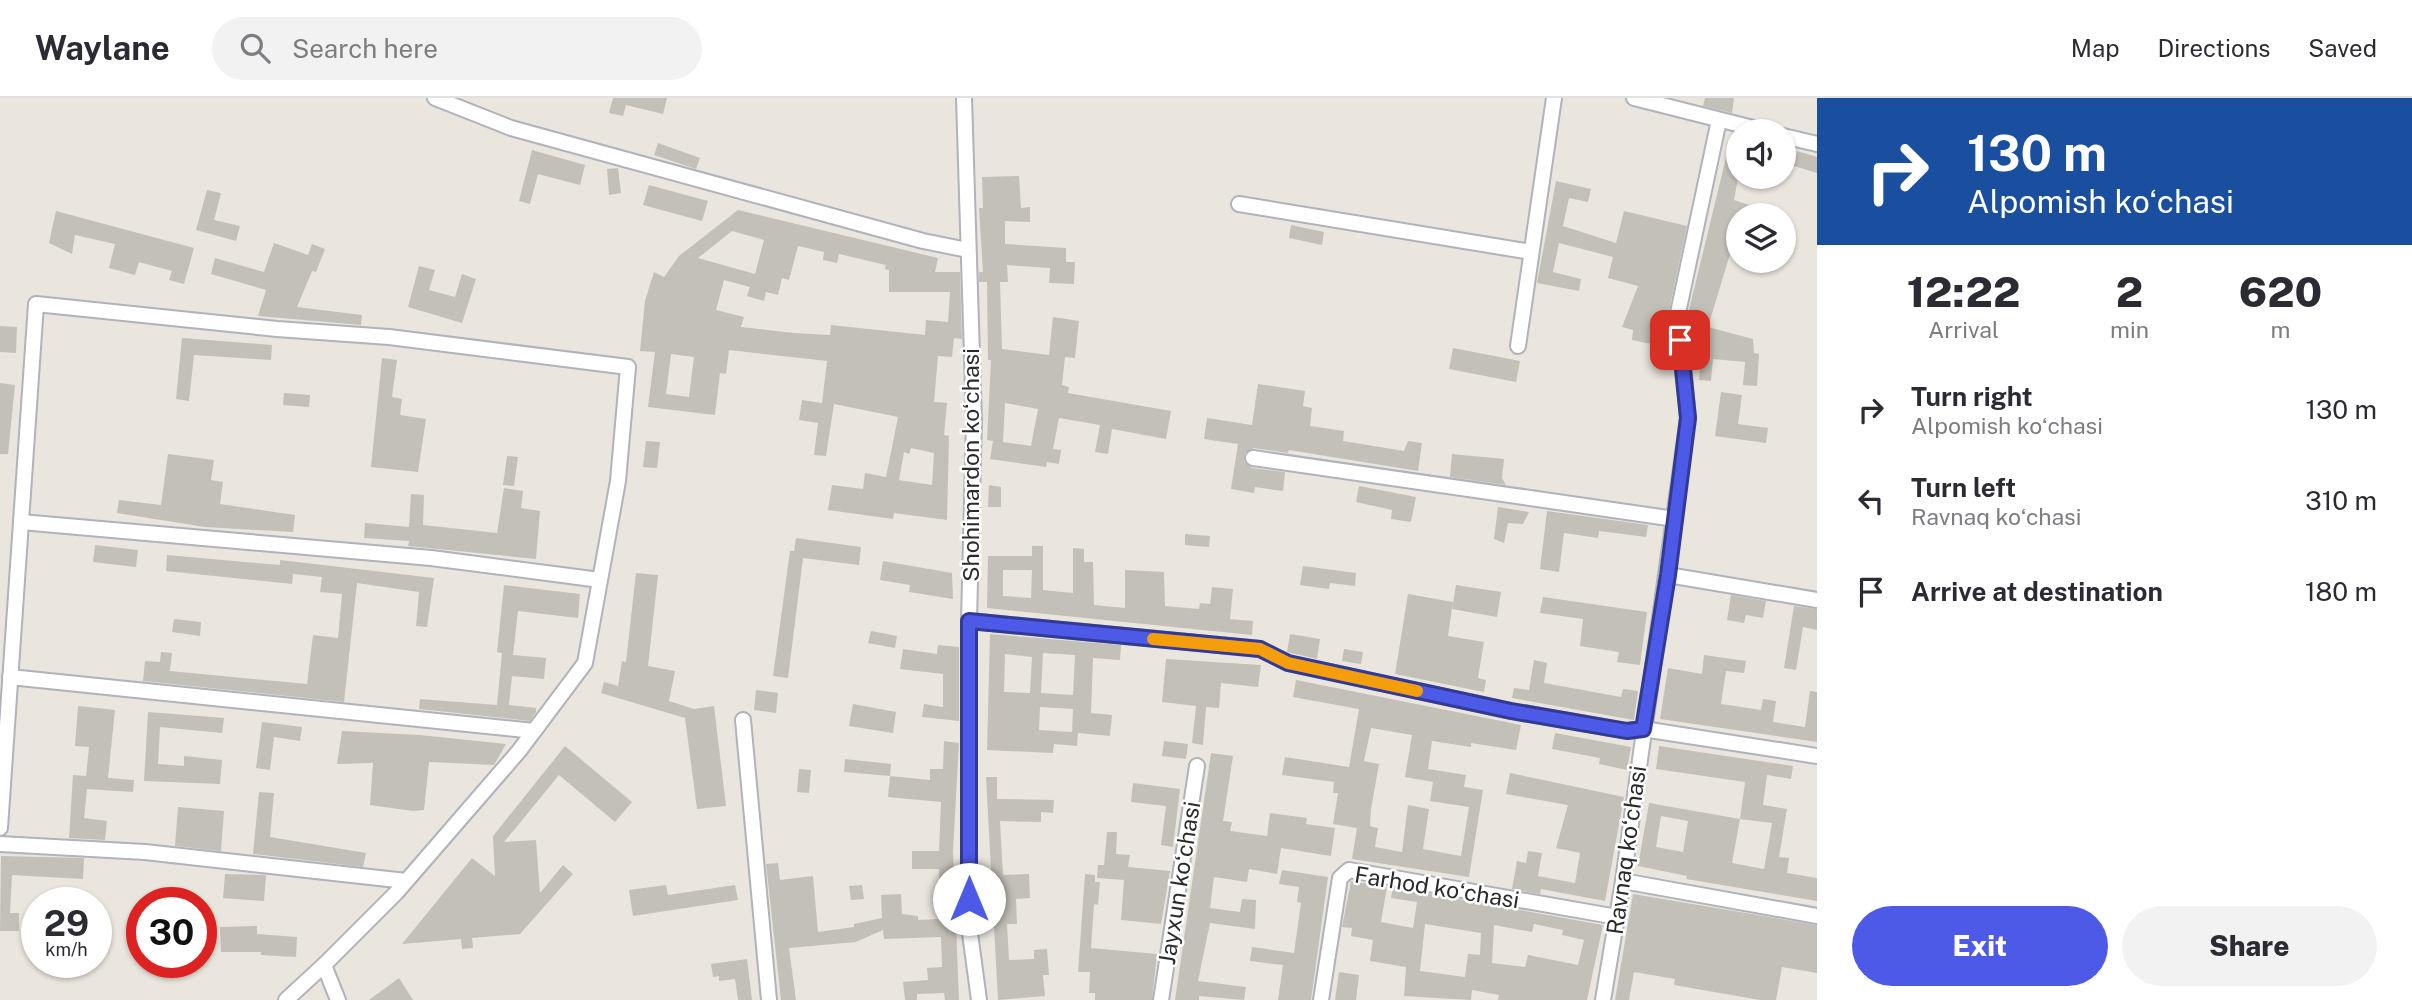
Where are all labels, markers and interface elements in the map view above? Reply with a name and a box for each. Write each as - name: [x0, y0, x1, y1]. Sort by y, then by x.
- search box: [212, 17, 702, 80]
- text: Waylane: [35, 29, 170, 67]
- icon: search: [236, 29, 274, 67]
- text: Search here: [292, 33, 438, 64]
- text: Map: [2071, 34, 2120, 62]
- text: Directions: [2158, 34, 2270, 62]
- text: Saved: [2308, 34, 2377, 62]
- map controls: [1726, 119, 1796, 273]
- button: sound: [1726, 119, 1796, 189]
- text: 130 m: [1967, 124, 2107, 182]
- icon: right: [1852, 126, 1943, 217]
- text: Alpomish koʻchasi: [1967, 183, 2234, 220]
- button: layers: [1726, 203, 1796, 273]
- text: 12:22: [1907, 267, 2020, 316]
- text: 2: [2116, 267, 2143, 316]
- text: 620: [2239, 267, 2322, 316]
- pin: [1650, 310, 1710, 370]
- text: Arrival: [1928, 316, 1999, 343]
- text: min: [2110, 316, 2149, 343]
- text: m: [2271, 316, 2290, 343]
- icon: arrive: [1661, 321, 1699, 359]
- street label: Shohimardon koʻchasi: [957, 348, 984, 582]
- text: Turn right: [1911, 381, 2033, 412]
- icon: right: [1852, 391, 1890, 429]
- text: 130 m: [2305, 394, 2377, 425]
- text: Alpomish koʻchasi: [1911, 412, 2103, 439]
- text: Turn left: [1911, 472, 2016, 503]
- icon: left: [1852, 482, 1890, 520]
- text: 310 m: [2305, 485, 2377, 516]
- text: Ravnaq koʻchasi: [1911, 503, 2081, 530]
- icon: arrive: [1852, 573, 1890, 611]
- text: Arrive at destination: [1911, 576, 2163, 607]
- text: 180 m: [2305, 576, 2377, 607]
- street label: Ravnaq koʻchasi: [1601, 764, 1651, 936]
- street label: Jayxun koʻchasi: [1153, 800, 1205, 966]
- street label: Farhod koʻchasi: [1353, 861, 1521, 913]
- position arrow: [932, 862, 1006, 936]
- speed limit sign: 30: [126, 887, 217, 978]
- text: 29: [44, 903, 89, 944]
- button: Exit: [1852, 906, 2108, 986]
- button: Share: [2122, 906, 2377, 986]
- text: km/h: [45, 939, 88, 960]

